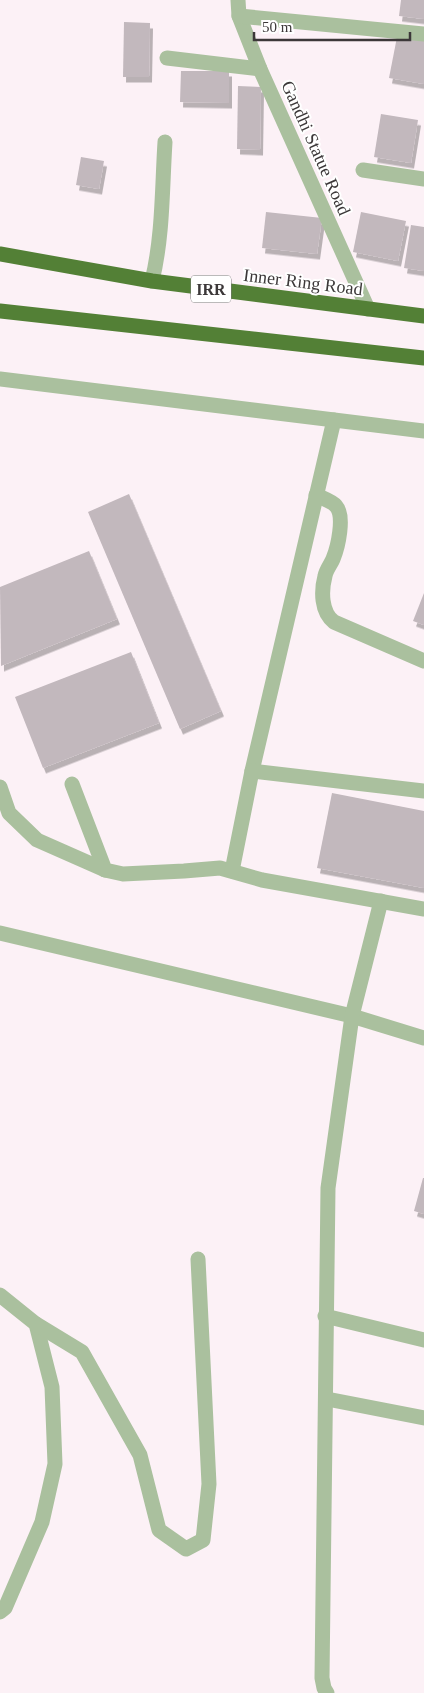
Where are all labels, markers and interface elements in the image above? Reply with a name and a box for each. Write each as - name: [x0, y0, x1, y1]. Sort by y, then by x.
- scale bar: [254, 10, 410, 42]
- text: 50 m: [262, 19, 293, 35]
- street label: Gandhi Statue Road: [277, 78, 355, 218]
- street label: Inner Ring Road: [242, 265, 364, 299]
- road number: IRR: [191, 276, 231, 302]

